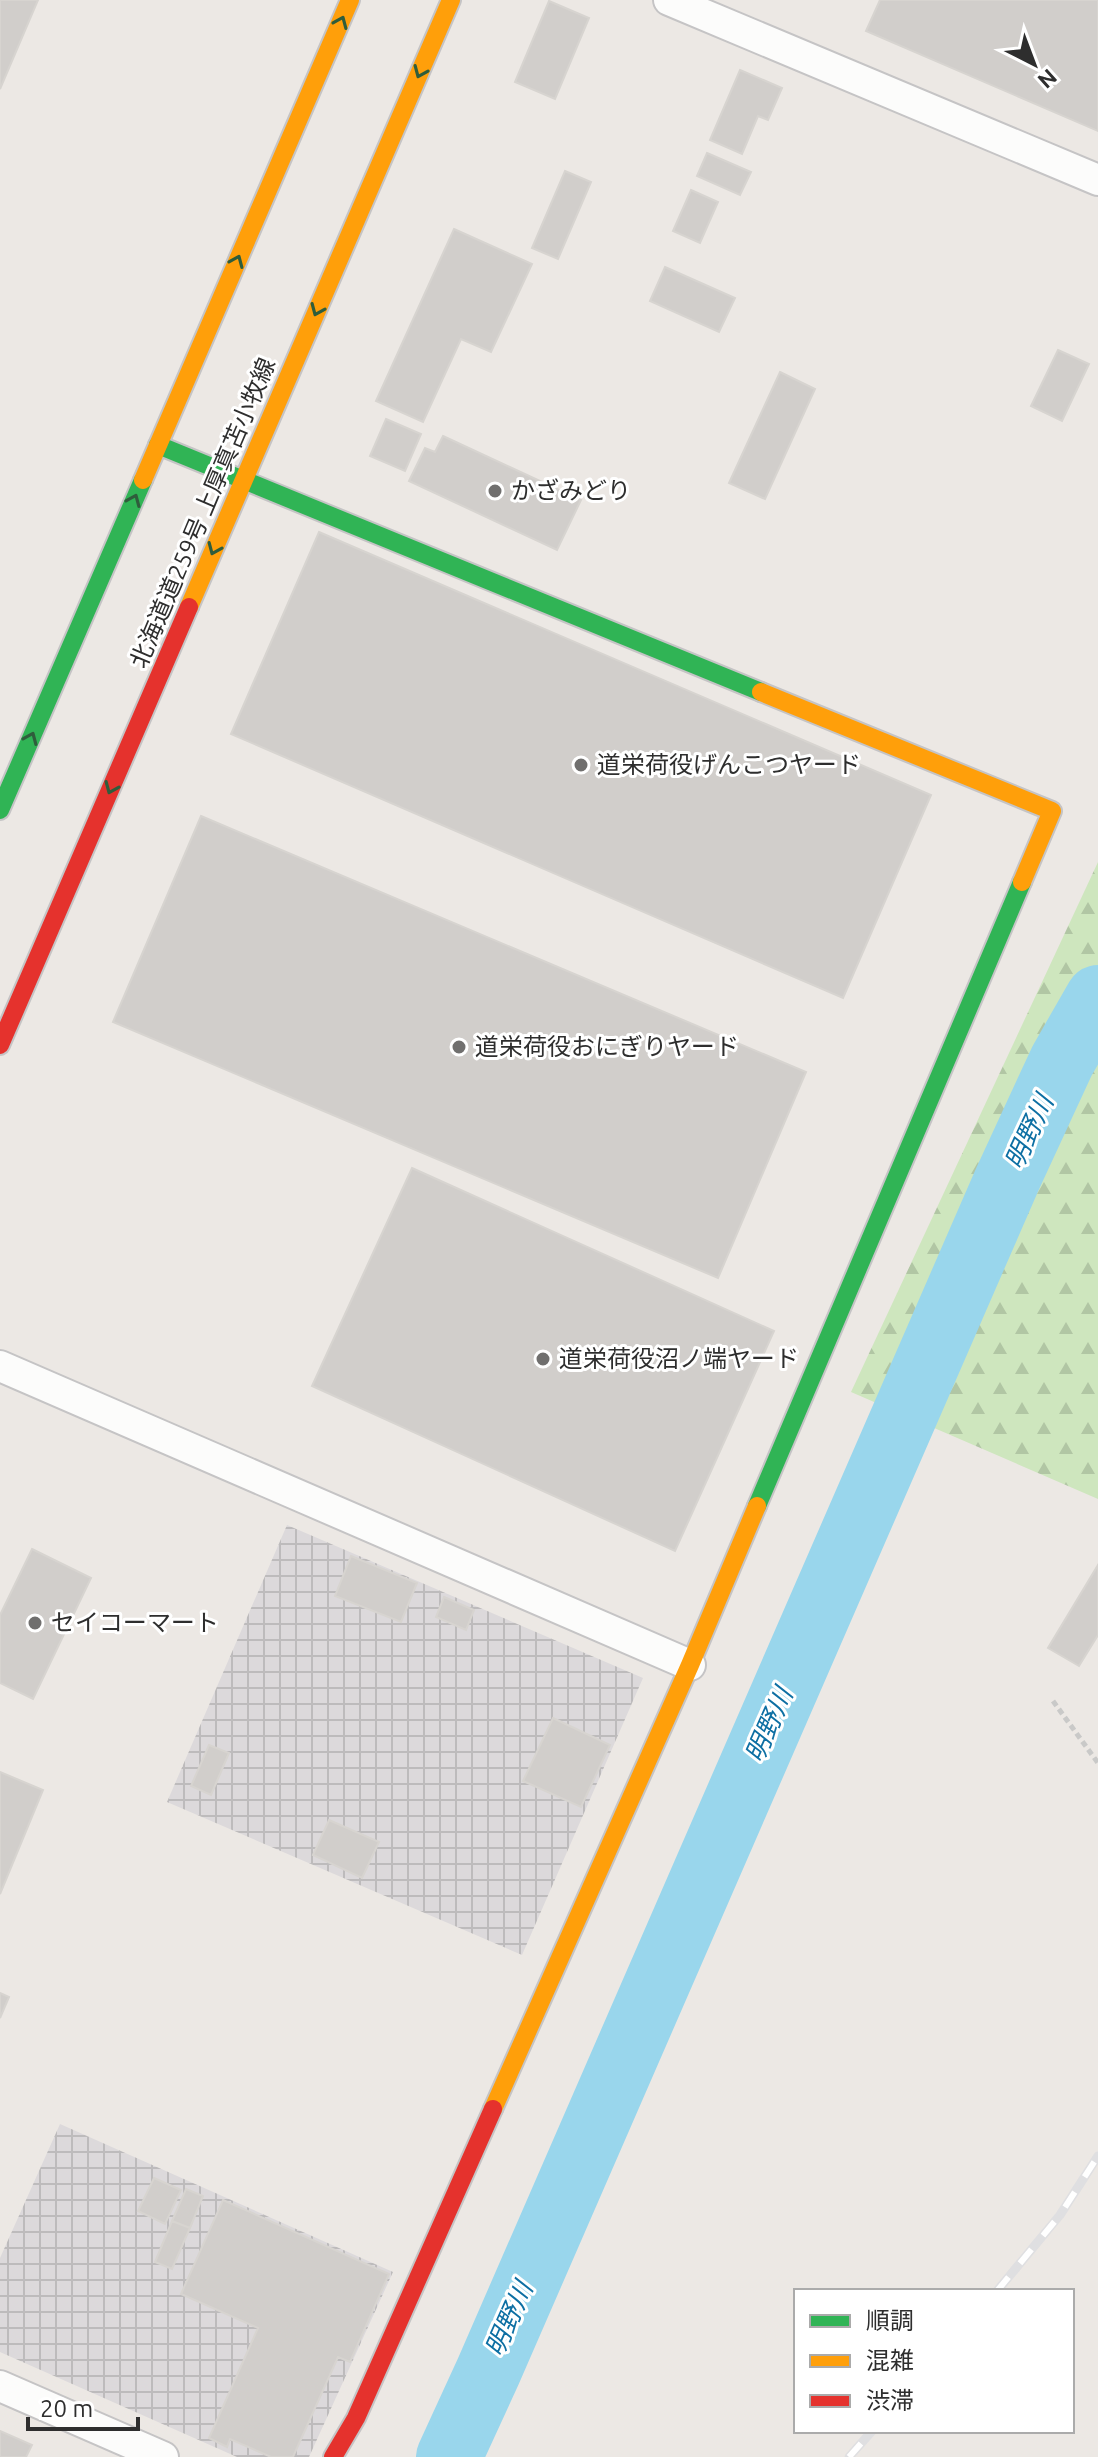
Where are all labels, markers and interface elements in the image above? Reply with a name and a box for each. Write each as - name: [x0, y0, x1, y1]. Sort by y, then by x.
- one-way arrow: [331, 16, 347, 30]
- north arrow: [994, 24, 1074, 104]
- one-way arrow: [414, 63, 430, 78]
- text: N: [1033, 64, 1062, 94]
- one-way arrow: [228, 255, 244, 269]
- one-way arrow: [310, 302, 326, 316]
- street label: 北海道道259号 上厚真苫小牧線: [125, 354, 280, 672]
- place label: かざみどり: [511, 477, 631, 504]
- marker: かざみどり: [486, 482, 504, 500]
- one-way arrow: [125, 493, 141, 508]
- one-way arrow: [207, 541, 223, 555]
- one-way arrow: [21, 732, 37, 746]
- place label: 道栄荷役げんこつヤード: [597, 751, 861, 778]
- marker: 道栄荷役げんこつヤード: [572, 756, 590, 774]
- one-way arrow: [105, 780, 121, 794]
- place label: 道栄荷役おにぎりヤード: [475, 1033, 739, 1060]
- marker: 道栄荷役おにぎりヤード: [450, 1038, 468, 1056]
- water label: 明野川: [999, 1088, 1059, 1173]
- place label: 道栄荷役沼ノ端ヤード: [559, 1345, 799, 1372]
- marker: 道栄荷役沼ノ端ヤード: [534, 1350, 552, 1368]
- place label: セイコーマート: [51, 1609, 219, 1636]
- marker: セイコーマート: [26, 1614, 44, 1632]
- water label: 明野川: [739, 1681, 799, 1766]
- water label: 明野川: [479, 2275, 539, 2360]
- legend: [794, 2289, 1074, 2433]
- text: 順調: [866, 2307, 914, 2334]
- text: 混雑: [866, 2347, 914, 2374]
- scale bar: [28, 2381, 138, 2431]
- text: 渋滞: [866, 2387, 914, 2414]
- text: 20 m: [40, 2395, 93, 2422]

